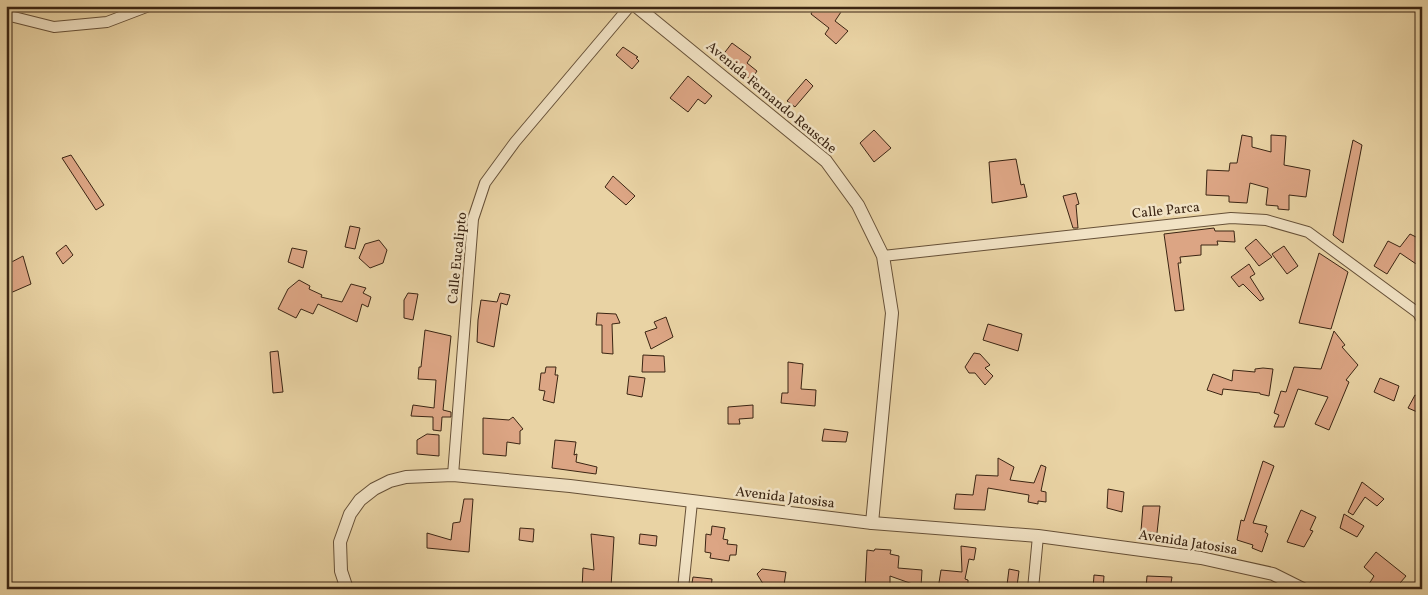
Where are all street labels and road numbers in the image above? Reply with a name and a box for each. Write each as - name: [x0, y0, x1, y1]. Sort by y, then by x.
- street label: Avenida Fernando Reusche: [702, 38, 841, 159]
- street label: Calle Parca: [1131, 198, 1201, 224]
- street label: Calle Eucalipto: [444, 211, 472, 305]
- street label: Avenida Jatosisa: [734, 482, 836, 514]
- street label: Avenida Jatosisa: [1137, 526, 1239, 560]

